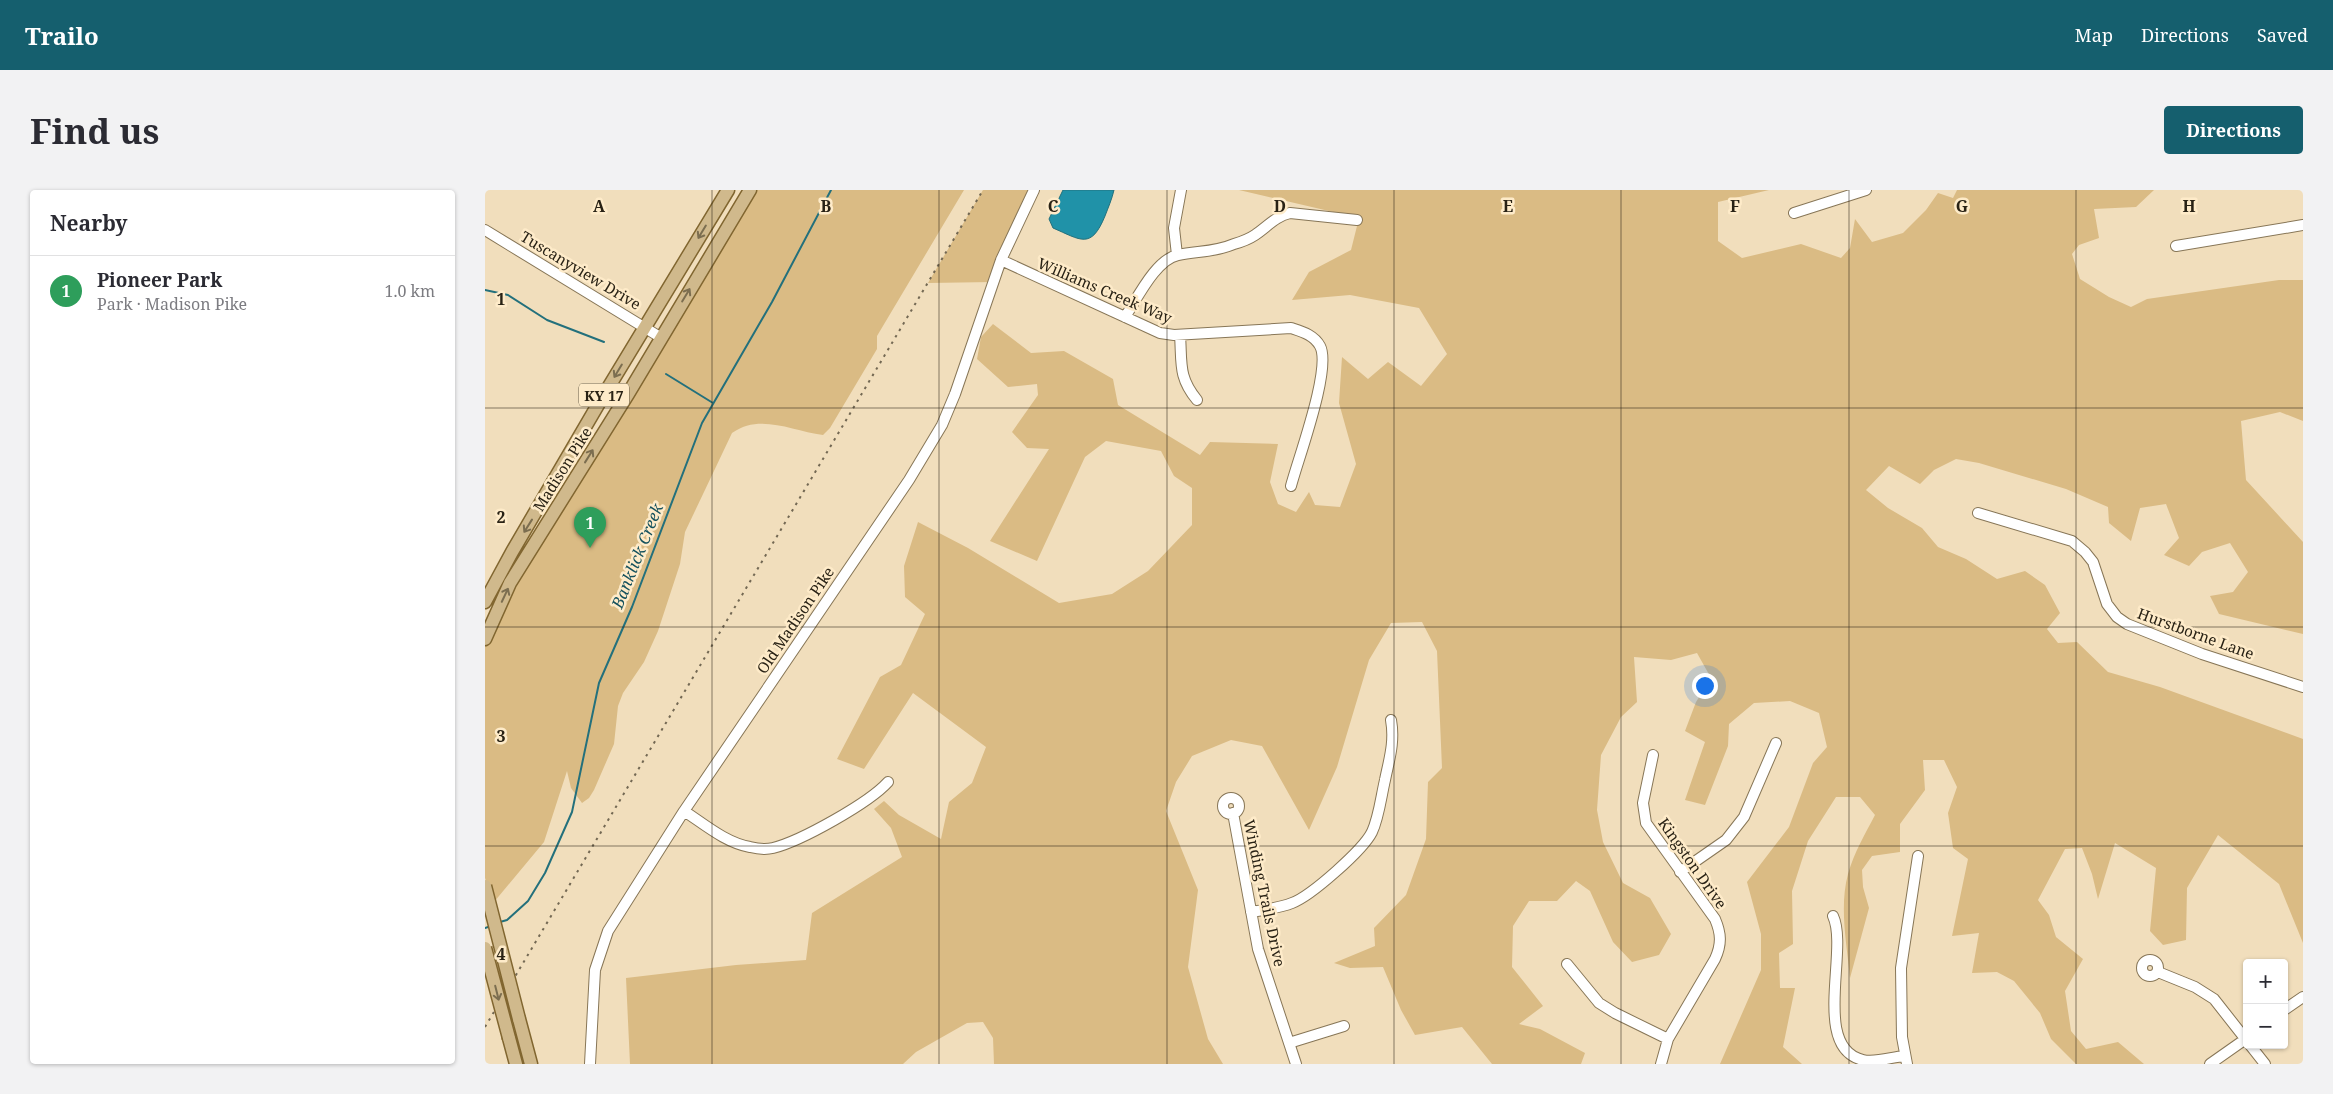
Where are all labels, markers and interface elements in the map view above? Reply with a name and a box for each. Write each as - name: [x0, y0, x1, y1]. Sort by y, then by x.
- text: Trailo: [25, 19, 99, 52]
- text: Map: [2075, 23, 2113, 47]
- text: Directions: [2141, 23, 2229, 47]
- text: Saved: [2257, 23, 2308, 47]
- button: Directions: [2164, 106, 2303, 154]
- text: Find us: [30, 107, 159, 154]
- text: A: [593, 195, 606, 217]
- text: B: [821, 195, 832, 217]
- text: C: [1048, 195, 1059, 217]
- text: D: [1274, 195, 1286, 217]
- text: E: [1503, 195, 1513, 217]
- text: F: [1730, 195, 1740, 217]
- text: G: [1956, 195, 1968, 217]
- text: H: [2182, 195, 2196, 217]
- text: Nearby: [50, 209, 128, 237]
- one-way arrow: [697, 224, 707, 238]
- street label: Tuscanyview Drive: [517, 226, 645, 314]
- street label: Williams Creek Way: [1035, 253, 1176, 328]
- text: Pioneer Park: [97, 267, 222, 293]
- text: 1: [61, 280, 71, 302]
- text: 1.0 km: [384, 280, 435, 302]
- text: 1: [496, 288, 506, 310]
- one-way arrow: [681, 289, 691, 303]
- text: Park · Madison Pike: [97, 293, 247, 315]
- one-way arrow: [613, 363, 623, 377]
- road number: KY 17: [579, 384, 629, 406]
- street label: Madison Pike: [528, 423, 596, 515]
- one-way arrow: [584, 449, 594, 463]
- water label: Banklick Creek: [606, 499, 668, 613]
- text: 2: [496, 506, 506, 528]
- pin: 1: [574, 507, 606, 548]
- one-way arrow: [522, 519, 532, 533]
- street label: Old Madison Pike: [752, 563, 838, 677]
- one-way arrow: [500, 588, 510, 603]
- street label: Hurstborne Lane: [2135, 603, 2257, 663]
- your location: [1692, 673, 1718, 699]
- text: 3: [496, 725, 506, 747]
- street label: Kingston Drive: [1654, 814, 1732, 912]
- street label: Winding Trails Drive: [1240, 818, 1290, 968]
- text: 4: [496, 943, 506, 965]
- map controls: [2243, 959, 2288, 1049]
- button: +: [2243, 959, 2288, 1004]
- one-way arrow: [492, 985, 502, 1001]
- button: −: [2243, 1004, 2288, 1049]

